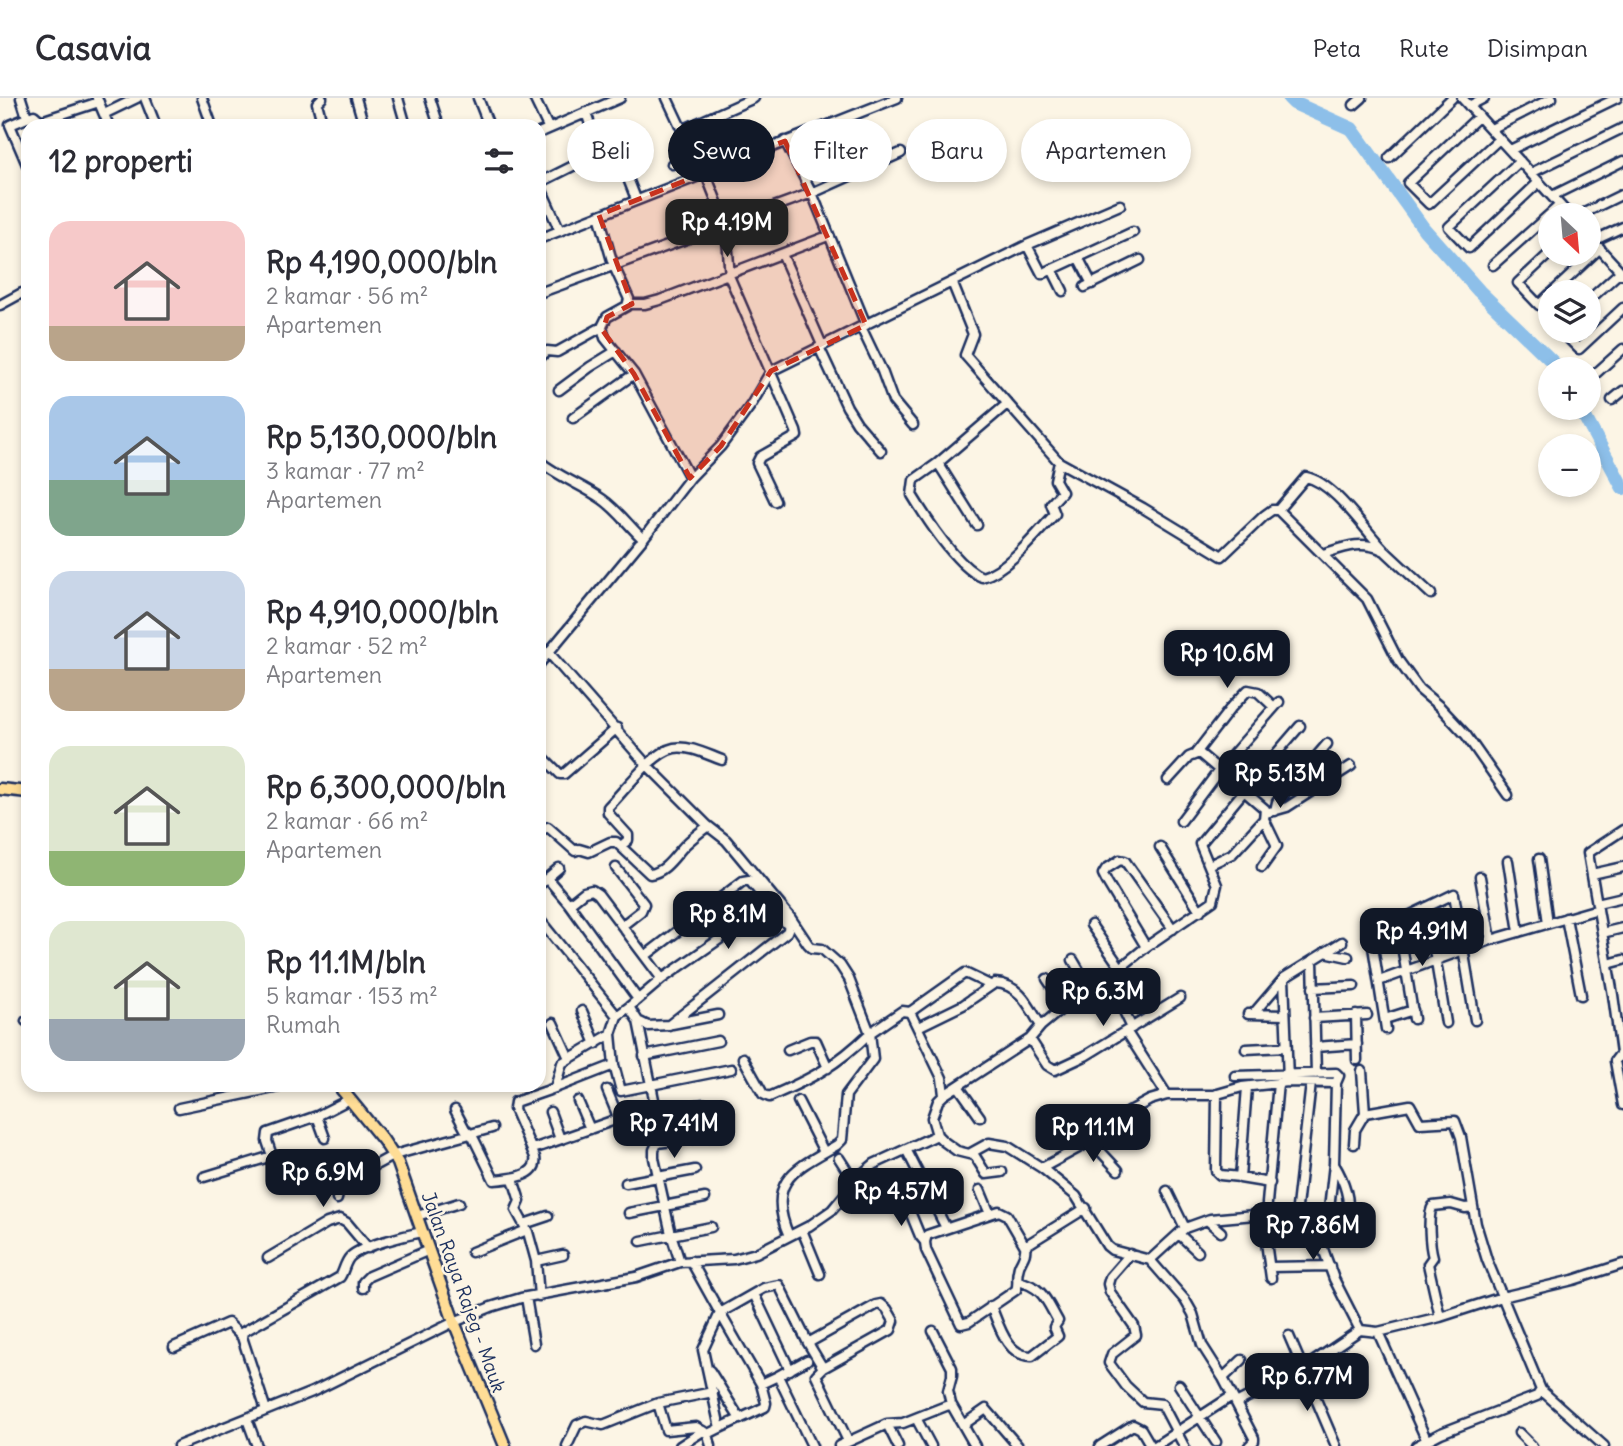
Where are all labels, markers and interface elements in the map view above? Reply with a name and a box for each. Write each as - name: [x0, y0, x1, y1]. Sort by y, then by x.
- text: Casavia: [35, 27, 151, 69]
- text: Peta: [1313, 33, 1361, 63]
- text: Rute: [1399, 33, 1449, 63]
- text: Disimpan: [1487, 33, 1588, 63]
- chip: Beli: [567, 119, 654, 182]
- chip: Sewa: [668, 119, 775, 182]
- chip: Filter: [789, 119, 892, 182]
- chip: Baru: [906, 119, 1007, 182]
- chip: Apartemen: [1021, 119, 1191, 182]
- text: 12 properti: [49, 142, 193, 180]
- icon: filters: [480, 142, 518, 180]
- pin: Rp 4.19M: [655, 200, 799, 259]
- north arrow: [1538, 203, 1601, 266]
- map controls: [1538, 203, 1601, 497]
- text: Rp 4.19M: [681, 207, 773, 236]
- text: Rp 4,190,000/bln: [266, 243, 497, 281]
- icon: home: [105, 249, 189, 333]
- button: layers: [1538, 280, 1601, 343]
- text: 2 kamar · 56 m²: [266, 281, 428, 310]
- text: Apartemen: [266, 310, 382, 339]
- button: +: [1538, 357, 1601, 420]
- text: Rp 5,130,000/bln: [266, 418, 497, 456]
- icon: home: [105, 424, 189, 508]
- button: −: [1538, 434, 1601, 497]
- text: 3 kamar · 77 m²: [266, 456, 425, 485]
- text: Apartemen: [266, 485, 382, 514]
- text: Rp 4,910,000/bln: [266, 593, 499, 631]
- icon: home: [105, 599, 189, 683]
- pin: Rp 10.6M: [1155, 630, 1299, 690]
- text: 2 kamar · 52 m²: [266, 631, 428, 660]
- text: Rp 10.6M: [1180, 638, 1274, 667]
- text: Apartemen: [266, 660, 382, 689]
- pin: Rp 5.13M: [1208, 750, 1352, 810]
- text: Rp 5.13M: [1234, 758, 1326, 787]
- text: Rp 6,300,000/bln: [266, 768, 506, 806]
- icon: home: [105, 774, 189, 858]
- text: 2 kamar · 66 m²: [266, 806, 428, 835]
- text: Apartemen: [266, 835, 382, 864]
- pin: Rp 8.1M: [663, 892, 793, 951]
- text: Rp 8.1M: [689, 899, 767, 928]
- pin: Rp 4.91M: [1350, 908, 1494, 968]
- text: Rp 4.91M: [1376, 916, 1468, 945]
- text: Rp 11.1M/bln: [266, 943, 426, 981]
- icon: home: [105, 949, 189, 1033]
- pin: Rp 6.3M: [1038, 968, 1168, 1028]
- text: Rp 6.3M: [1062, 976, 1144, 1005]
- text: 5 kamar · 153 m²: [266, 981, 438, 1010]
- text: Rumah: [266, 1010, 341, 1039]
- pin: Rp 7.41M: [602, 1100, 746, 1160]
- pin: Rp 11.1M: [1021, 1104, 1165, 1164]
- text: Rp 7.41M: [629, 1108, 719, 1137]
- text: Rp 11.1M: [1051, 1112, 1135, 1141]
- pin: Rp 6.9M: [258, 1150, 388, 1209]
- text: Rp 6.9M: [281, 1157, 365, 1186]
- pin: Rp 4.57M: [829, 1168, 973, 1228]
- text: Rp 4.57M: [854, 1176, 948, 1205]
- street label: Jalan Raya Rajeg - Mauk: [416, 1188, 512, 1396]
- pin: Rp 7.86M: [1241, 1202, 1385, 1262]
- text: Rp 7.86M: [1266, 1210, 1360, 1239]
- pin: Rp 6.77M: [1235, 1354, 1379, 1413]
- text: Rp 6.77M: [1261, 1361, 1353, 1390]

